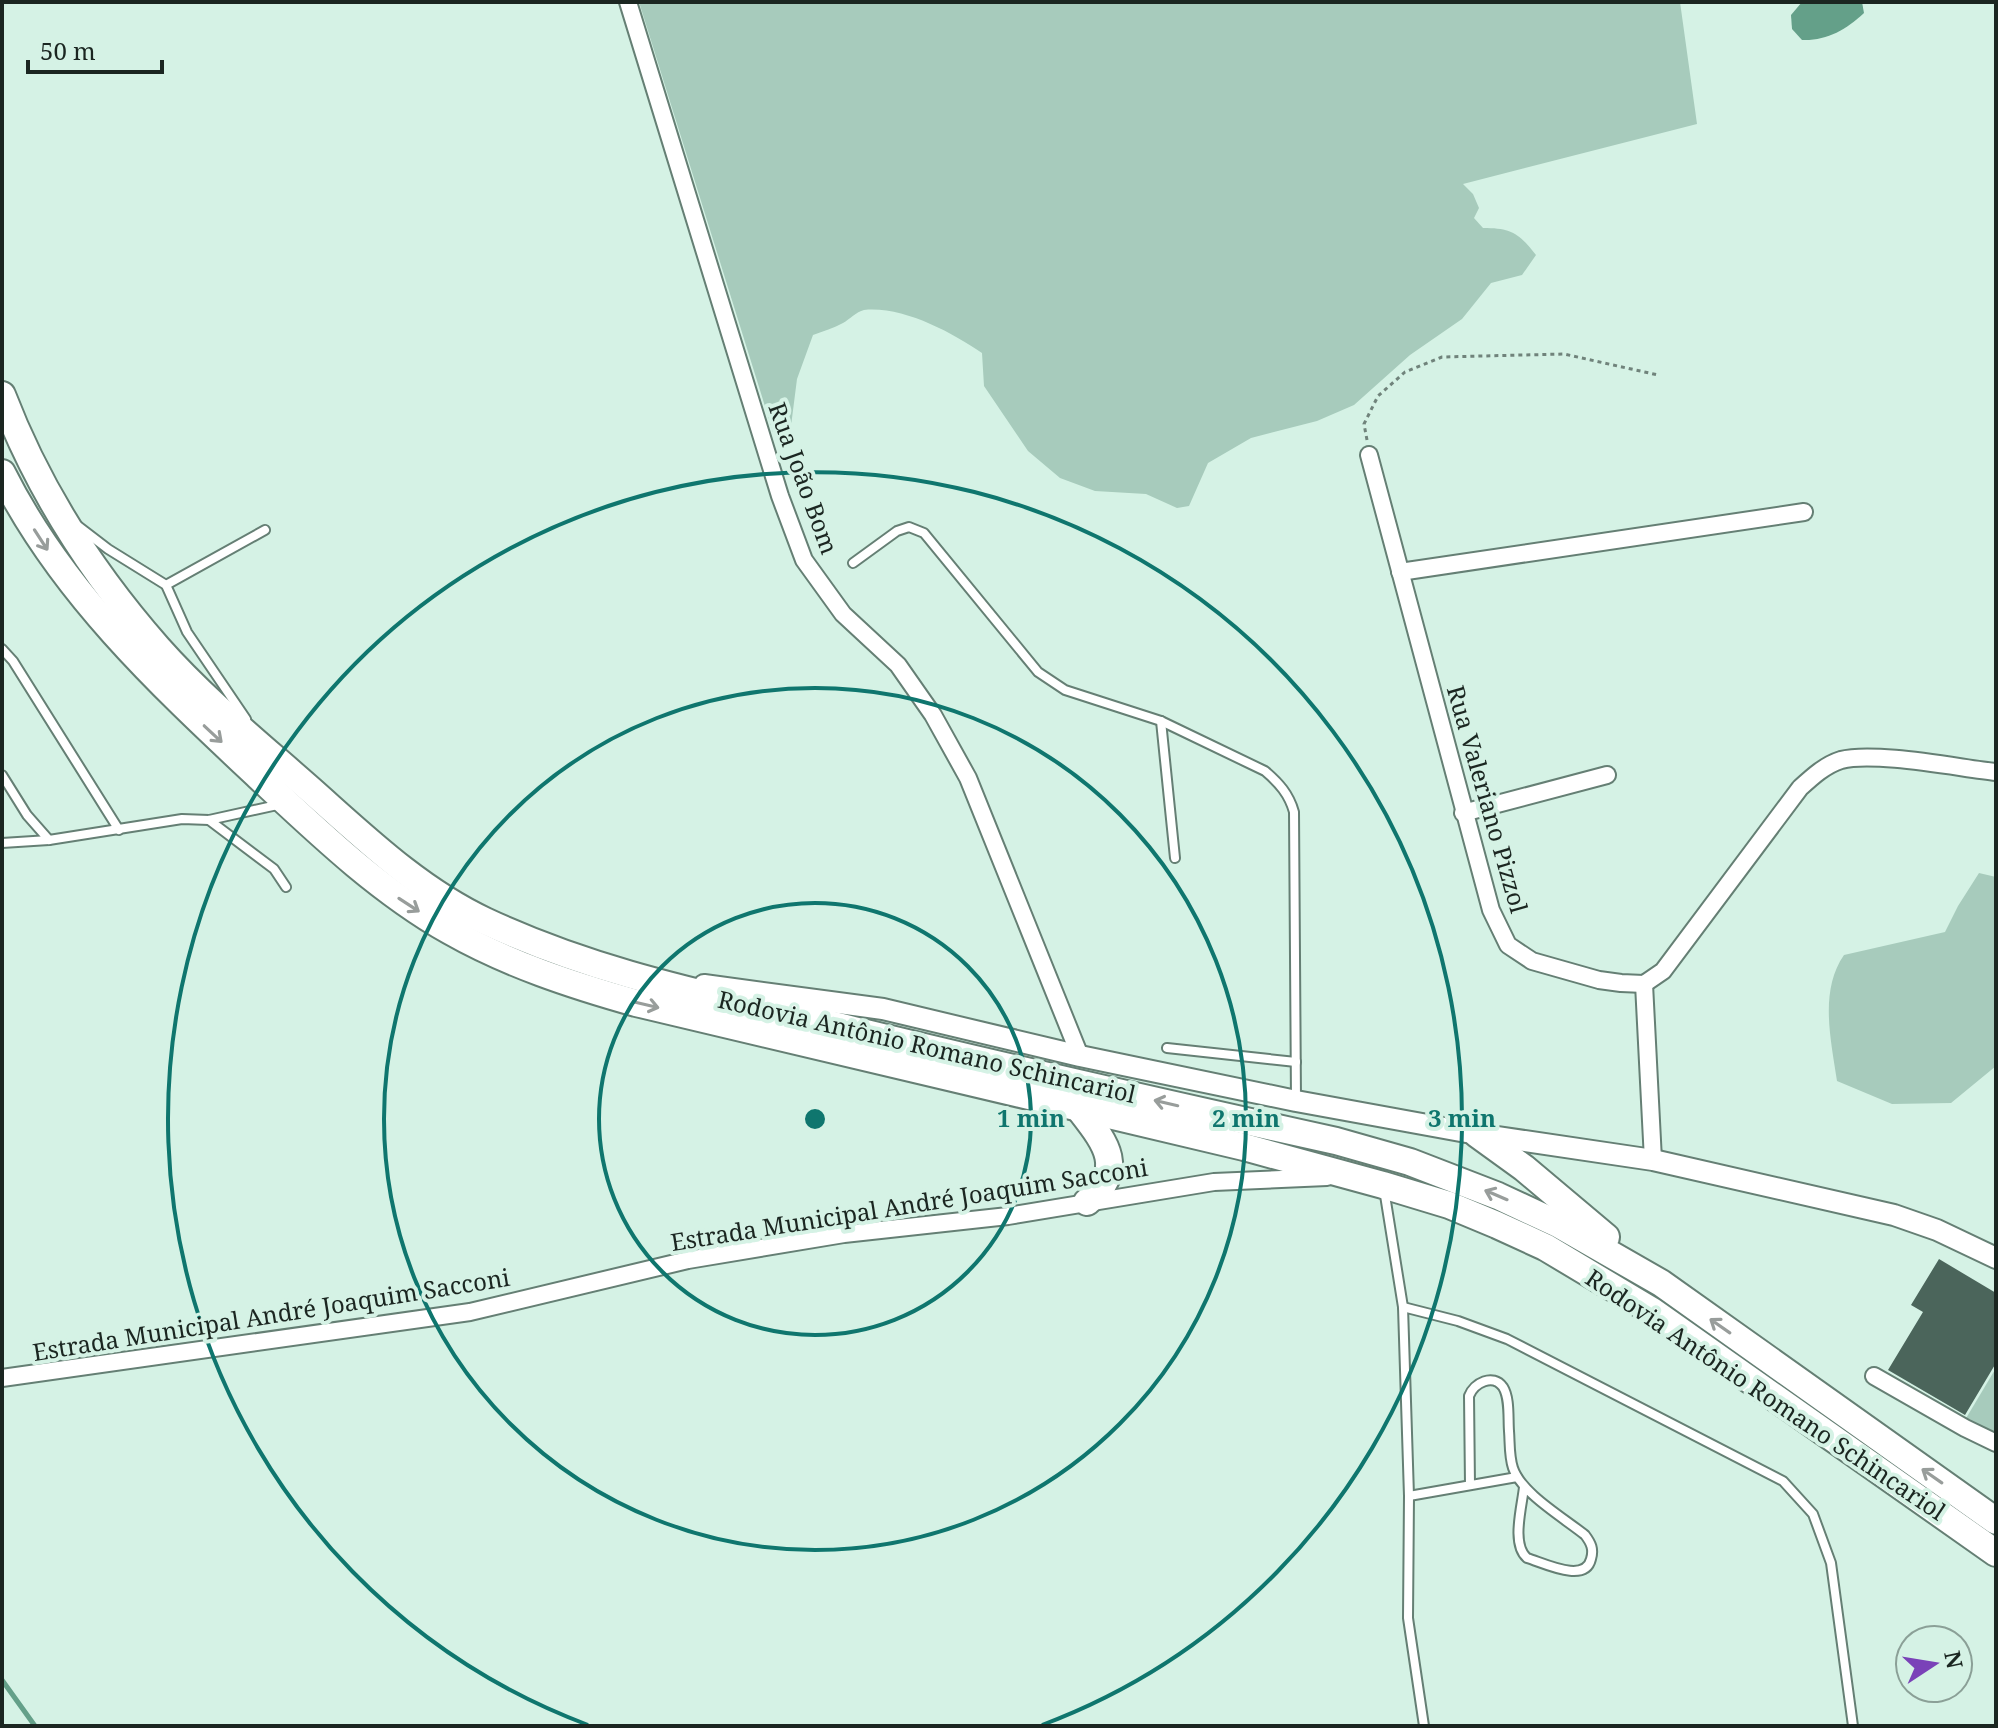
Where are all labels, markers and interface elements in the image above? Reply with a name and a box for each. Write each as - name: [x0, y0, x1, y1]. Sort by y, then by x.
- scale bar: [28, 24, 162, 74]
- text: 50 m: [40, 34, 96, 67]
- street label: Rua João Bom: [761, 398, 847, 559]
- one-way arrow: [34, 528, 50, 551]
- street label: Rua Valeriano Pizzol: [1440, 681, 1536, 917]
- one-way arrow: [203, 725, 223, 744]
- one-way arrow: [397, 897, 419, 913]
- street label: Rodovia Antônio Romano Schincariol: [715, 982, 1140, 1110]
- one-way arrow: [634, 999, 659, 1014]
- one-way arrow: [1153, 1094, 1179, 1109]
- text: 1 min: [997, 1101, 1065, 1134]
- text: 2 min: [1212, 1101, 1280, 1134]
- text: 3 min: [1428, 1101, 1496, 1134]
- centre of rings: [801, 1105, 829, 1133]
- street label: Estrada Municipal André Joaquim Sacconi: [668, 1150, 1150, 1258]
- one-way arrow: [1484, 1187, 1509, 1202]
- street label: Estrada Municipal André Joaquim Sacconi: [30, 1260, 512, 1368]
- street label: Rodovia Antônio Romano Schincariol: [1580, 1261, 1953, 1528]
- one-way arrow: [1710, 1318, 1732, 1334]
- one-way arrow: [1922, 1468, 1944, 1484]
- north arrow: [1894, 1624, 1974, 1704]
- text: N: [1938, 1648, 1971, 1671]

